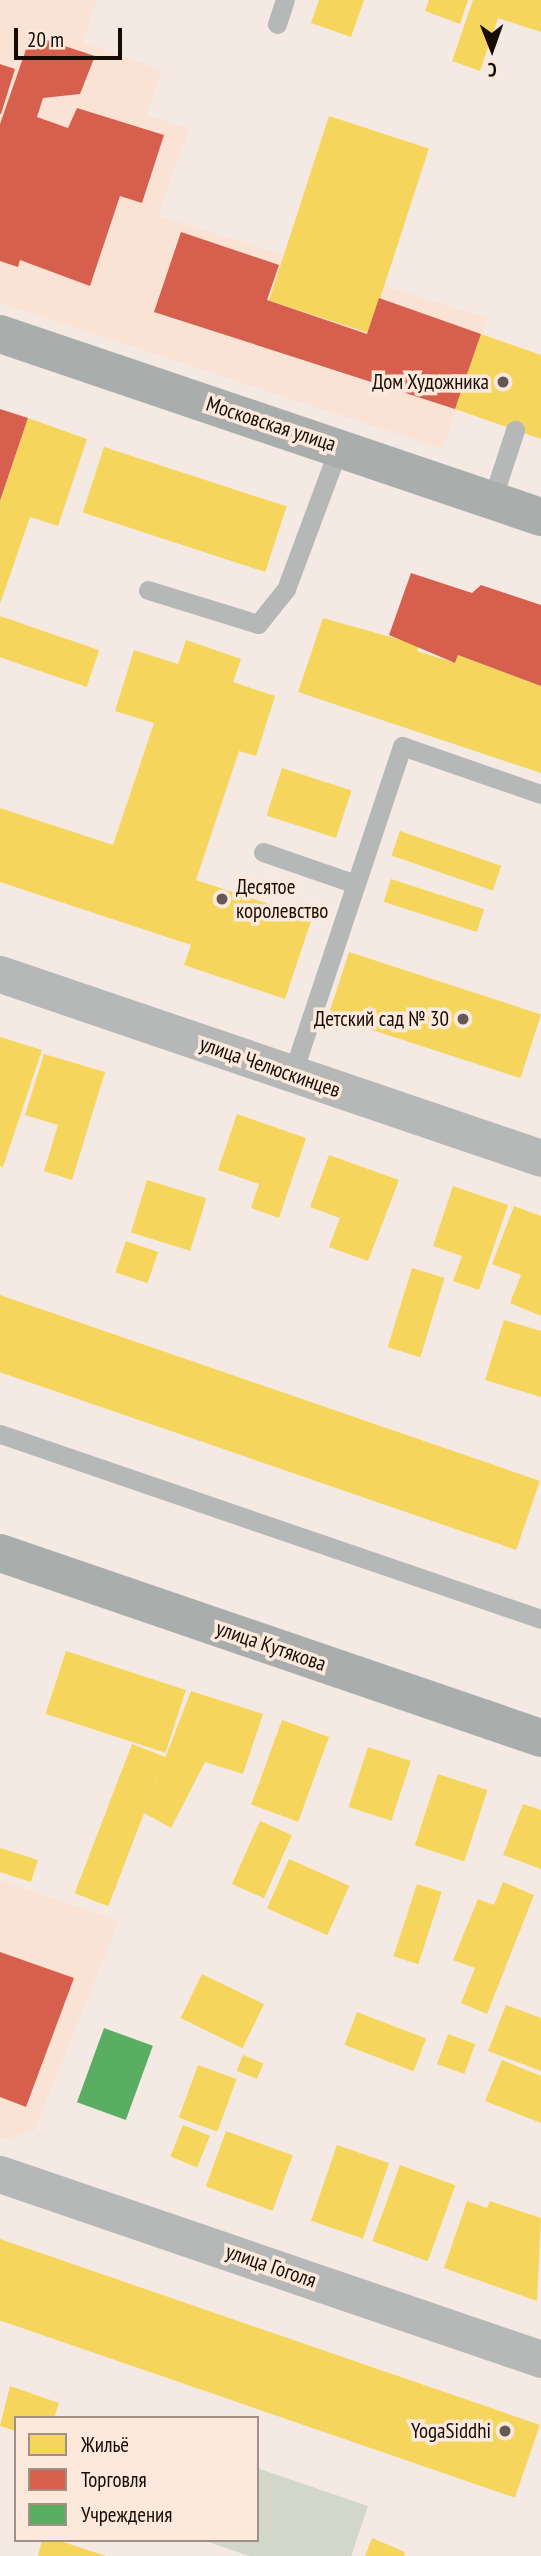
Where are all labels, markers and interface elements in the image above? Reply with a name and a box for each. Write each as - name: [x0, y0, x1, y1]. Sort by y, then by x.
- scale bar: [18, 14, 126, 58]
- north arrow: [457, 14, 527, 84]
- text: 20 m: [27, 26, 64, 53]
- text: С: [488, 58, 497, 82]
- place label: Дом Художника: [372, 369, 489, 395]
- marker: Дом Художника: [495, 374, 511, 390]
- street label: Московская улица: [203, 391, 339, 457]
- place label: Десятое королевство: [236, 874, 328, 924]
- marker: Десятое королевство: [214, 891, 230, 907]
- place label: Детский сад № 30: [314, 1006, 449, 1032]
- marker: Детский сад № 30: [455, 1011, 471, 1027]
- street label: улица Челюскинцев: [196, 1031, 344, 1103]
- street label: улица Кутякова: [213, 1615, 329, 1677]
- street label: улица Гоголя: [223, 2239, 319, 2293]
- legend: [14, 2416, 259, 2542]
- place label: YogaSiddhi: [411, 2418, 491, 2444]
- marker: YogaSiddhi: [497, 2423, 513, 2439]
- text: Жильё: [81, 2431, 129, 2458]
- text: Торговля: [81, 2466, 147, 2493]
- text: Учреждения: [81, 2501, 172, 2528]

